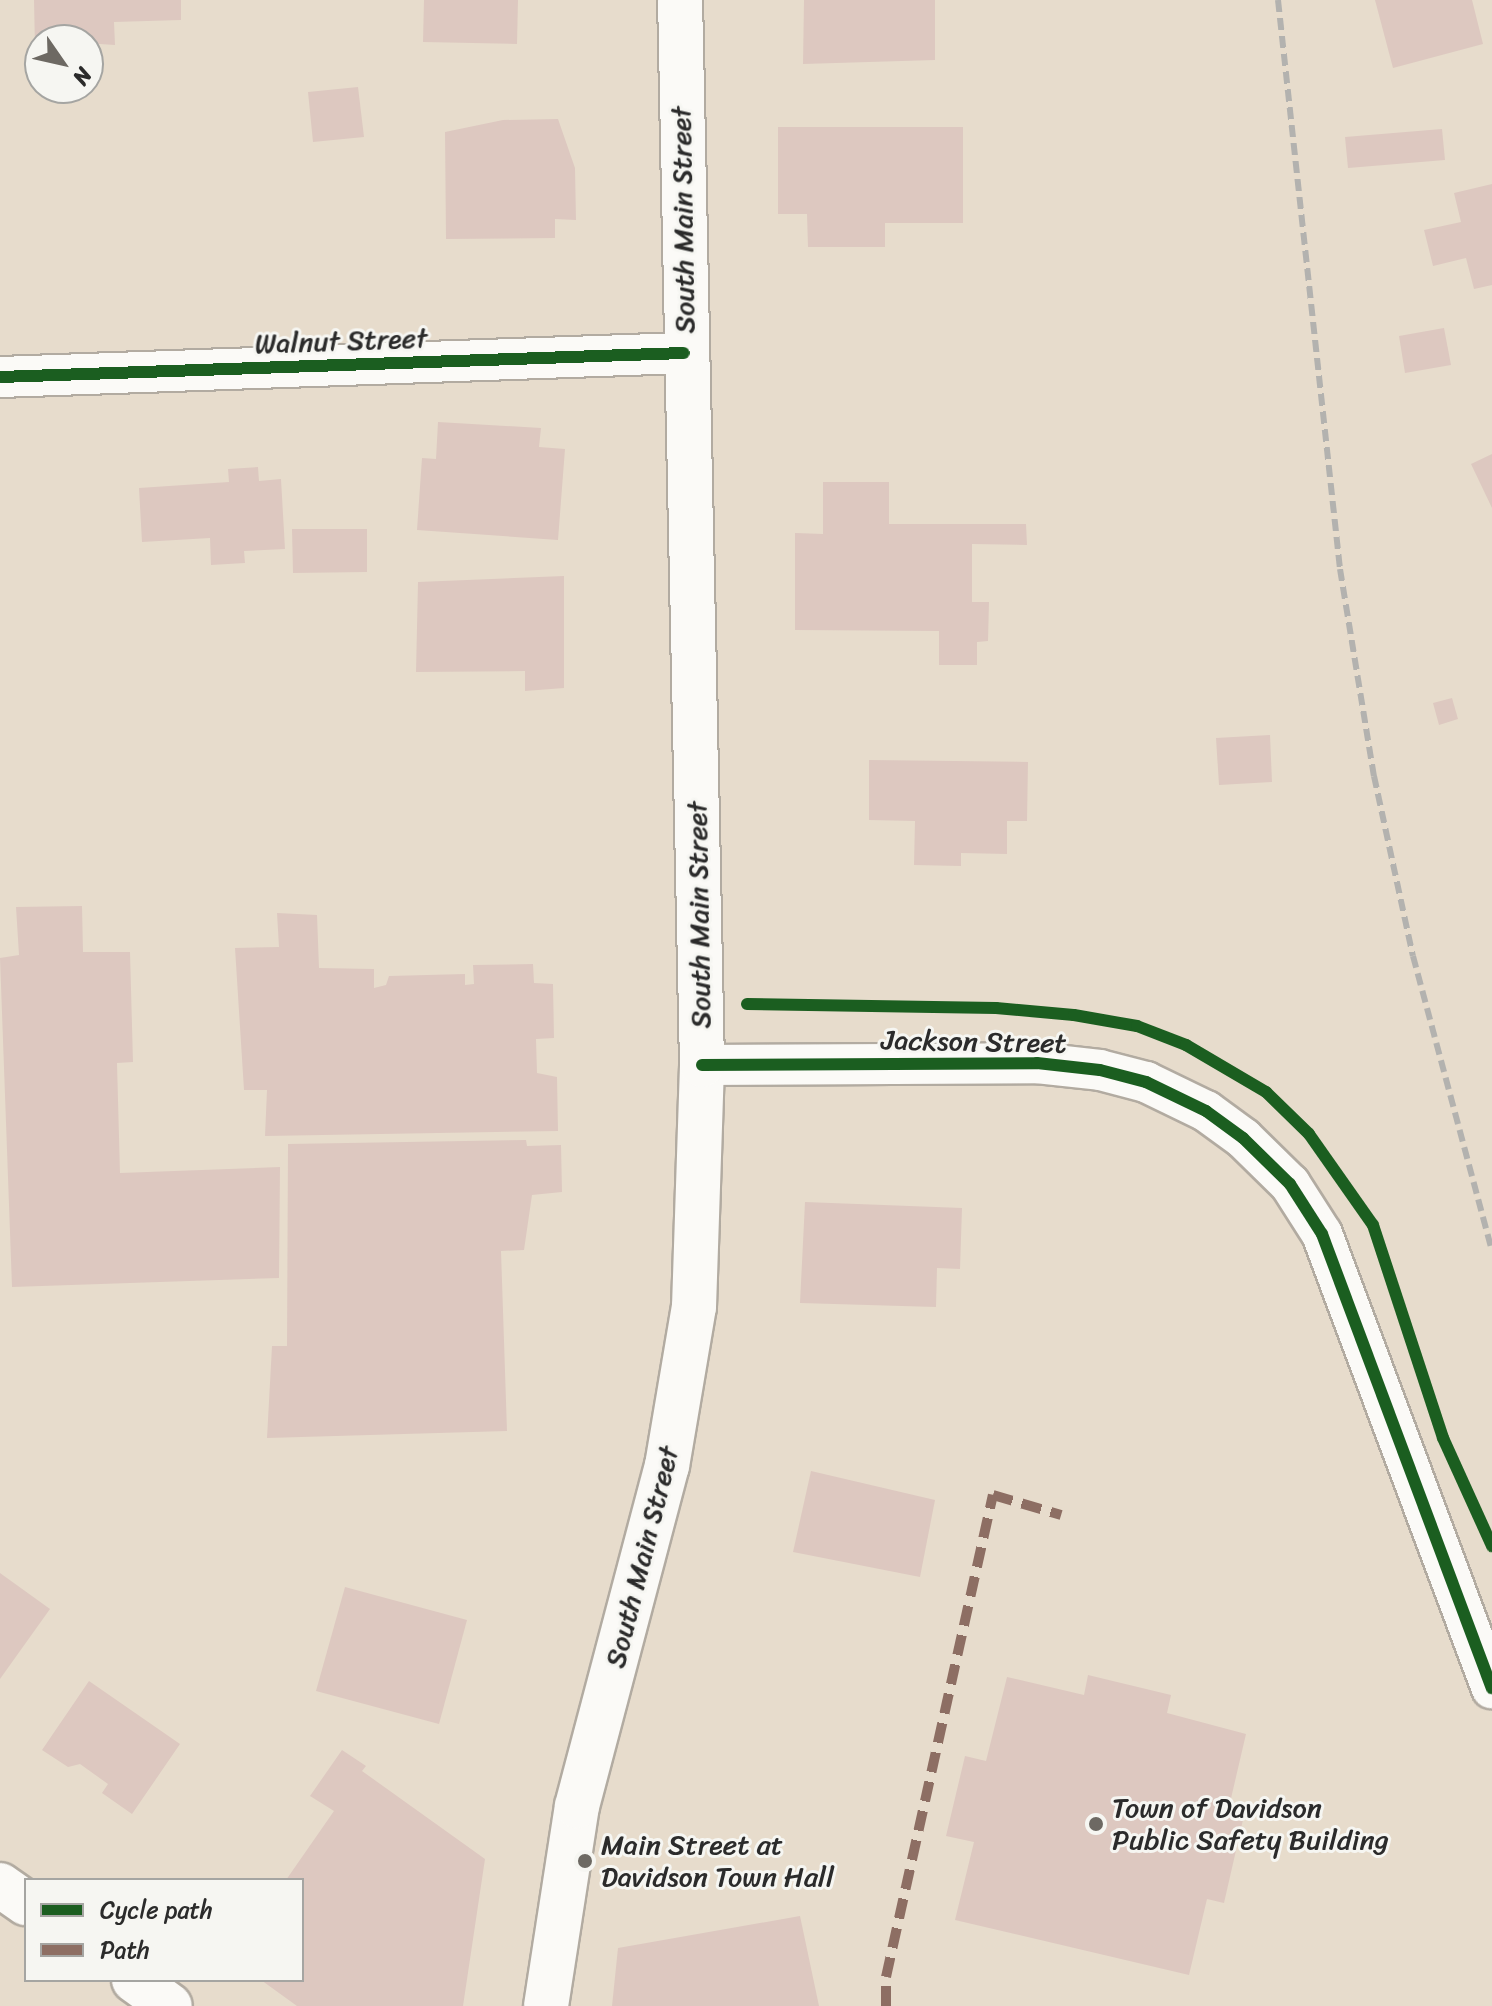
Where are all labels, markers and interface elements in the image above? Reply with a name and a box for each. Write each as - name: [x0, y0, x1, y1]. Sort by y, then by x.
- north arrow: [24, 24, 104, 104]
- text: N: [62, 59, 103, 94]
- street label: South Main Street: [664, 105, 702, 335]
- street label: Walnut Street: [254, 321, 428, 361]
- street label: South Main Street: [680, 800, 718, 1030]
- street label: Jackson Street: [881, 1024, 1067, 1060]
- street label: South Main Street: [598, 1442, 686, 1672]
- place label: Town of Davidson Public Safety Building: [1112, 1791, 1389, 1857]
- marker: Town of Davidson Public Safety Building: [1087, 1815, 1105, 1833]
- place label: Main Street at Davidson Town Hall: [601, 1828, 834, 1894]
- marker: Main Street at Davidson Town Hall: [576, 1852, 594, 1870]
- legend: [24, 1878, 304, 1982]
- text: Cycle path: [100, 1889, 213, 1931]
- text: Path: [100, 1929, 150, 1971]

